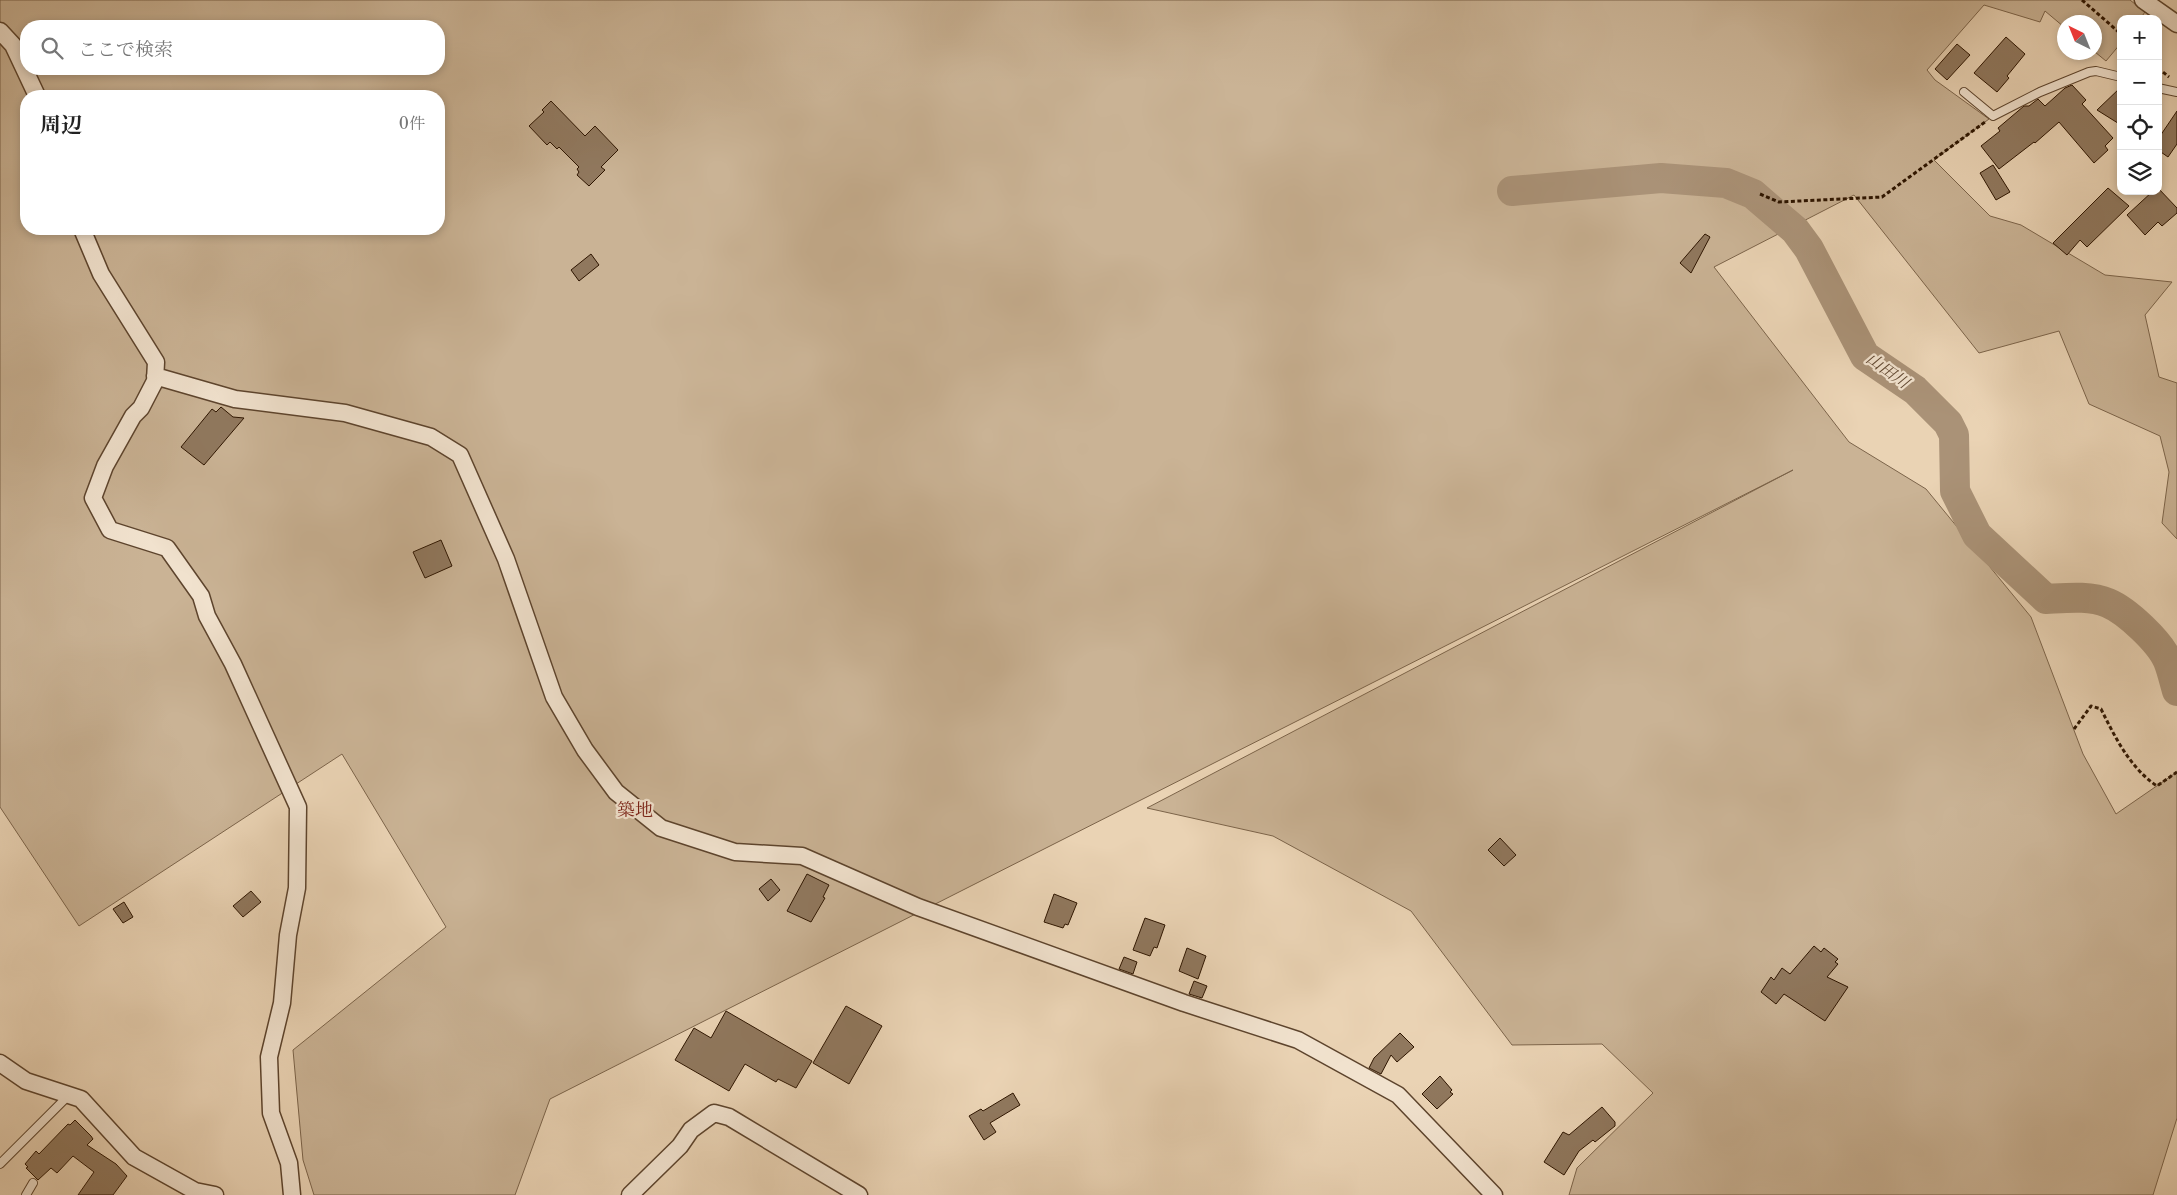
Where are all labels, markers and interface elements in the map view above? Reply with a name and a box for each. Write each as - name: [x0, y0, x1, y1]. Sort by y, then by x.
- north arrow: [2057, 15, 2102, 60]
- map controls: [2117, 15, 2162, 195]
- button: +: [2117, 15, 2162, 60]
- search box: [20, 20, 445, 75]
- icon: search: [38, 34, 66, 62]
- text: ここで検索: [78, 38, 173, 61]
- button: −: [2117, 60, 2162, 105]
- button: locate: [2117, 105, 2162, 150]
- text: 周辺: [40, 112, 82, 137]
- text: 0件: [399, 113, 425, 133]
- button: layers: [2117, 150, 2162, 195]
- water label: 山田川: [1863, 348, 1915, 393]
- district label: 築地: [617, 799, 653, 821]

